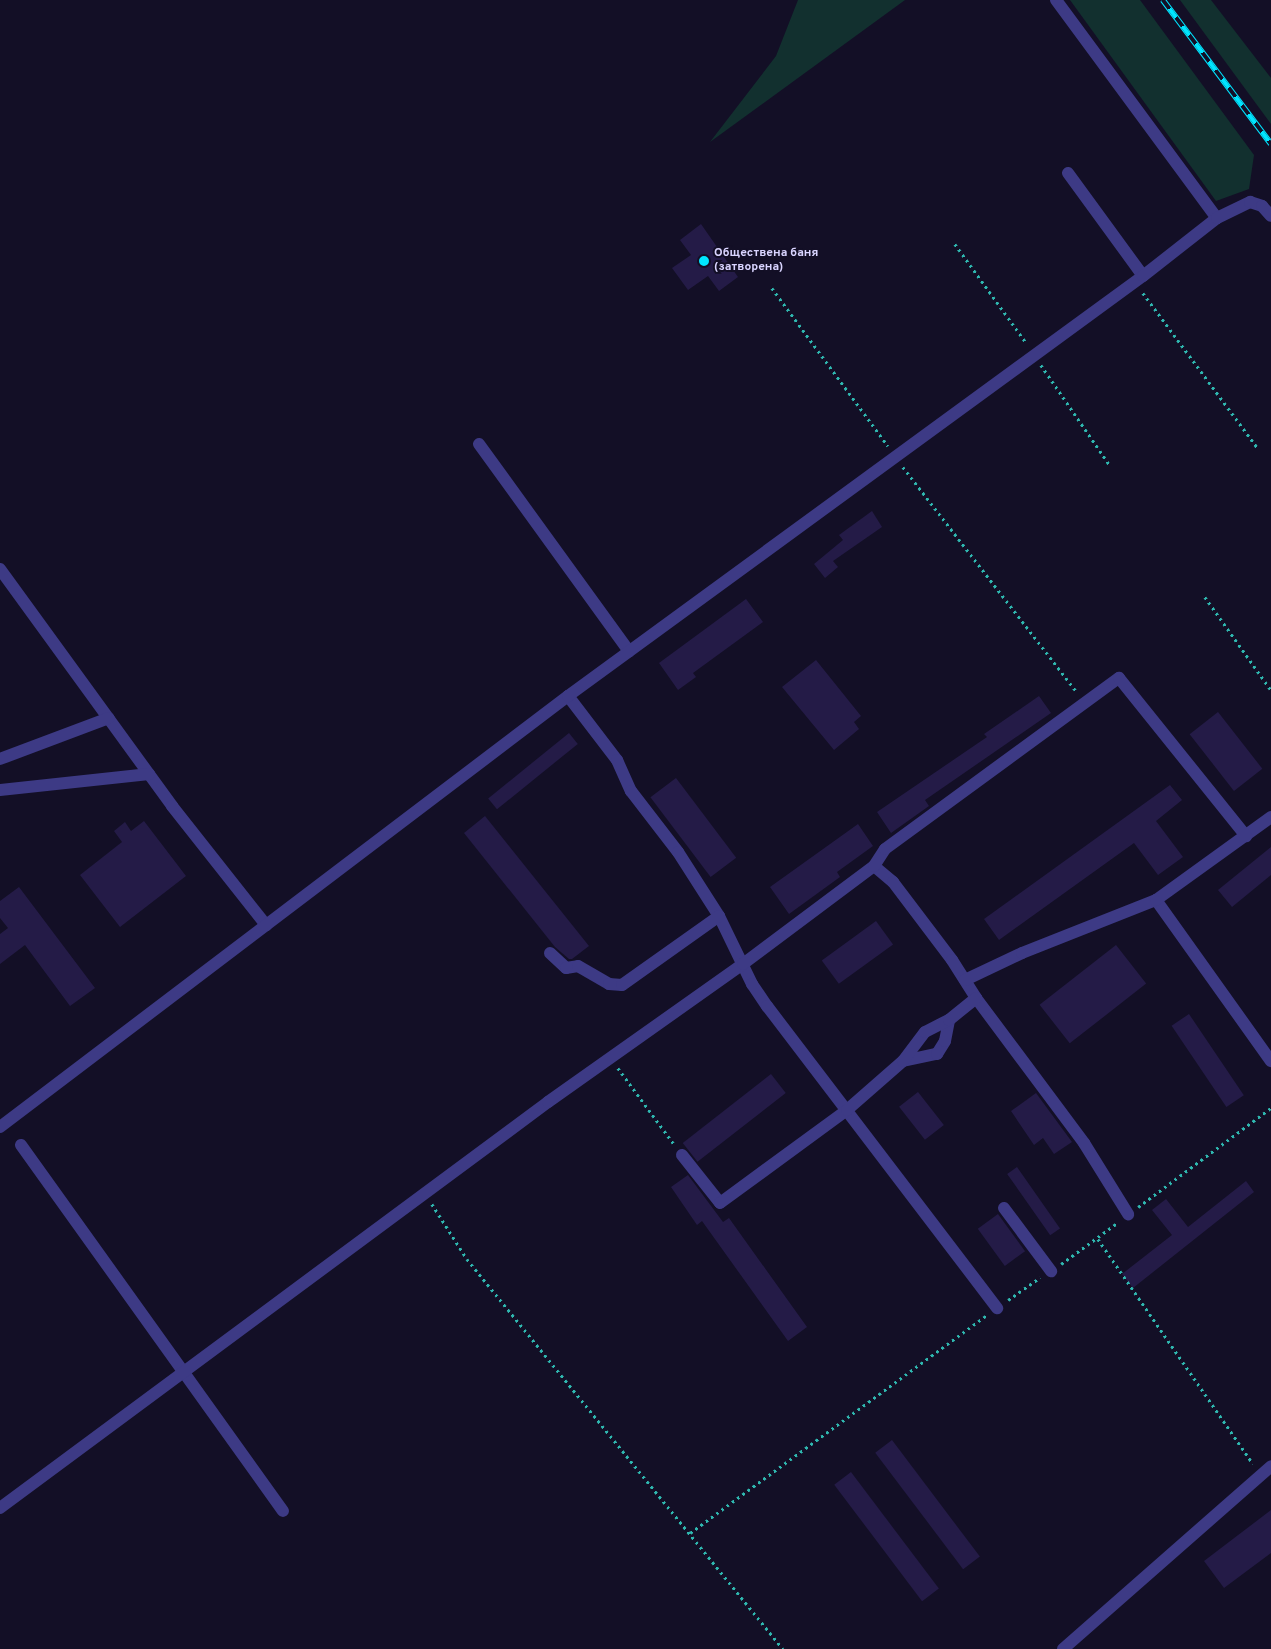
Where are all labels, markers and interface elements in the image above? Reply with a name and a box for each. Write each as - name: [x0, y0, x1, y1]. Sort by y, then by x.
- place label: Обществена баня (затворена): [714, 247, 818, 275]
- marker: Обществена баня (затворена): [698, 255, 710, 267]

